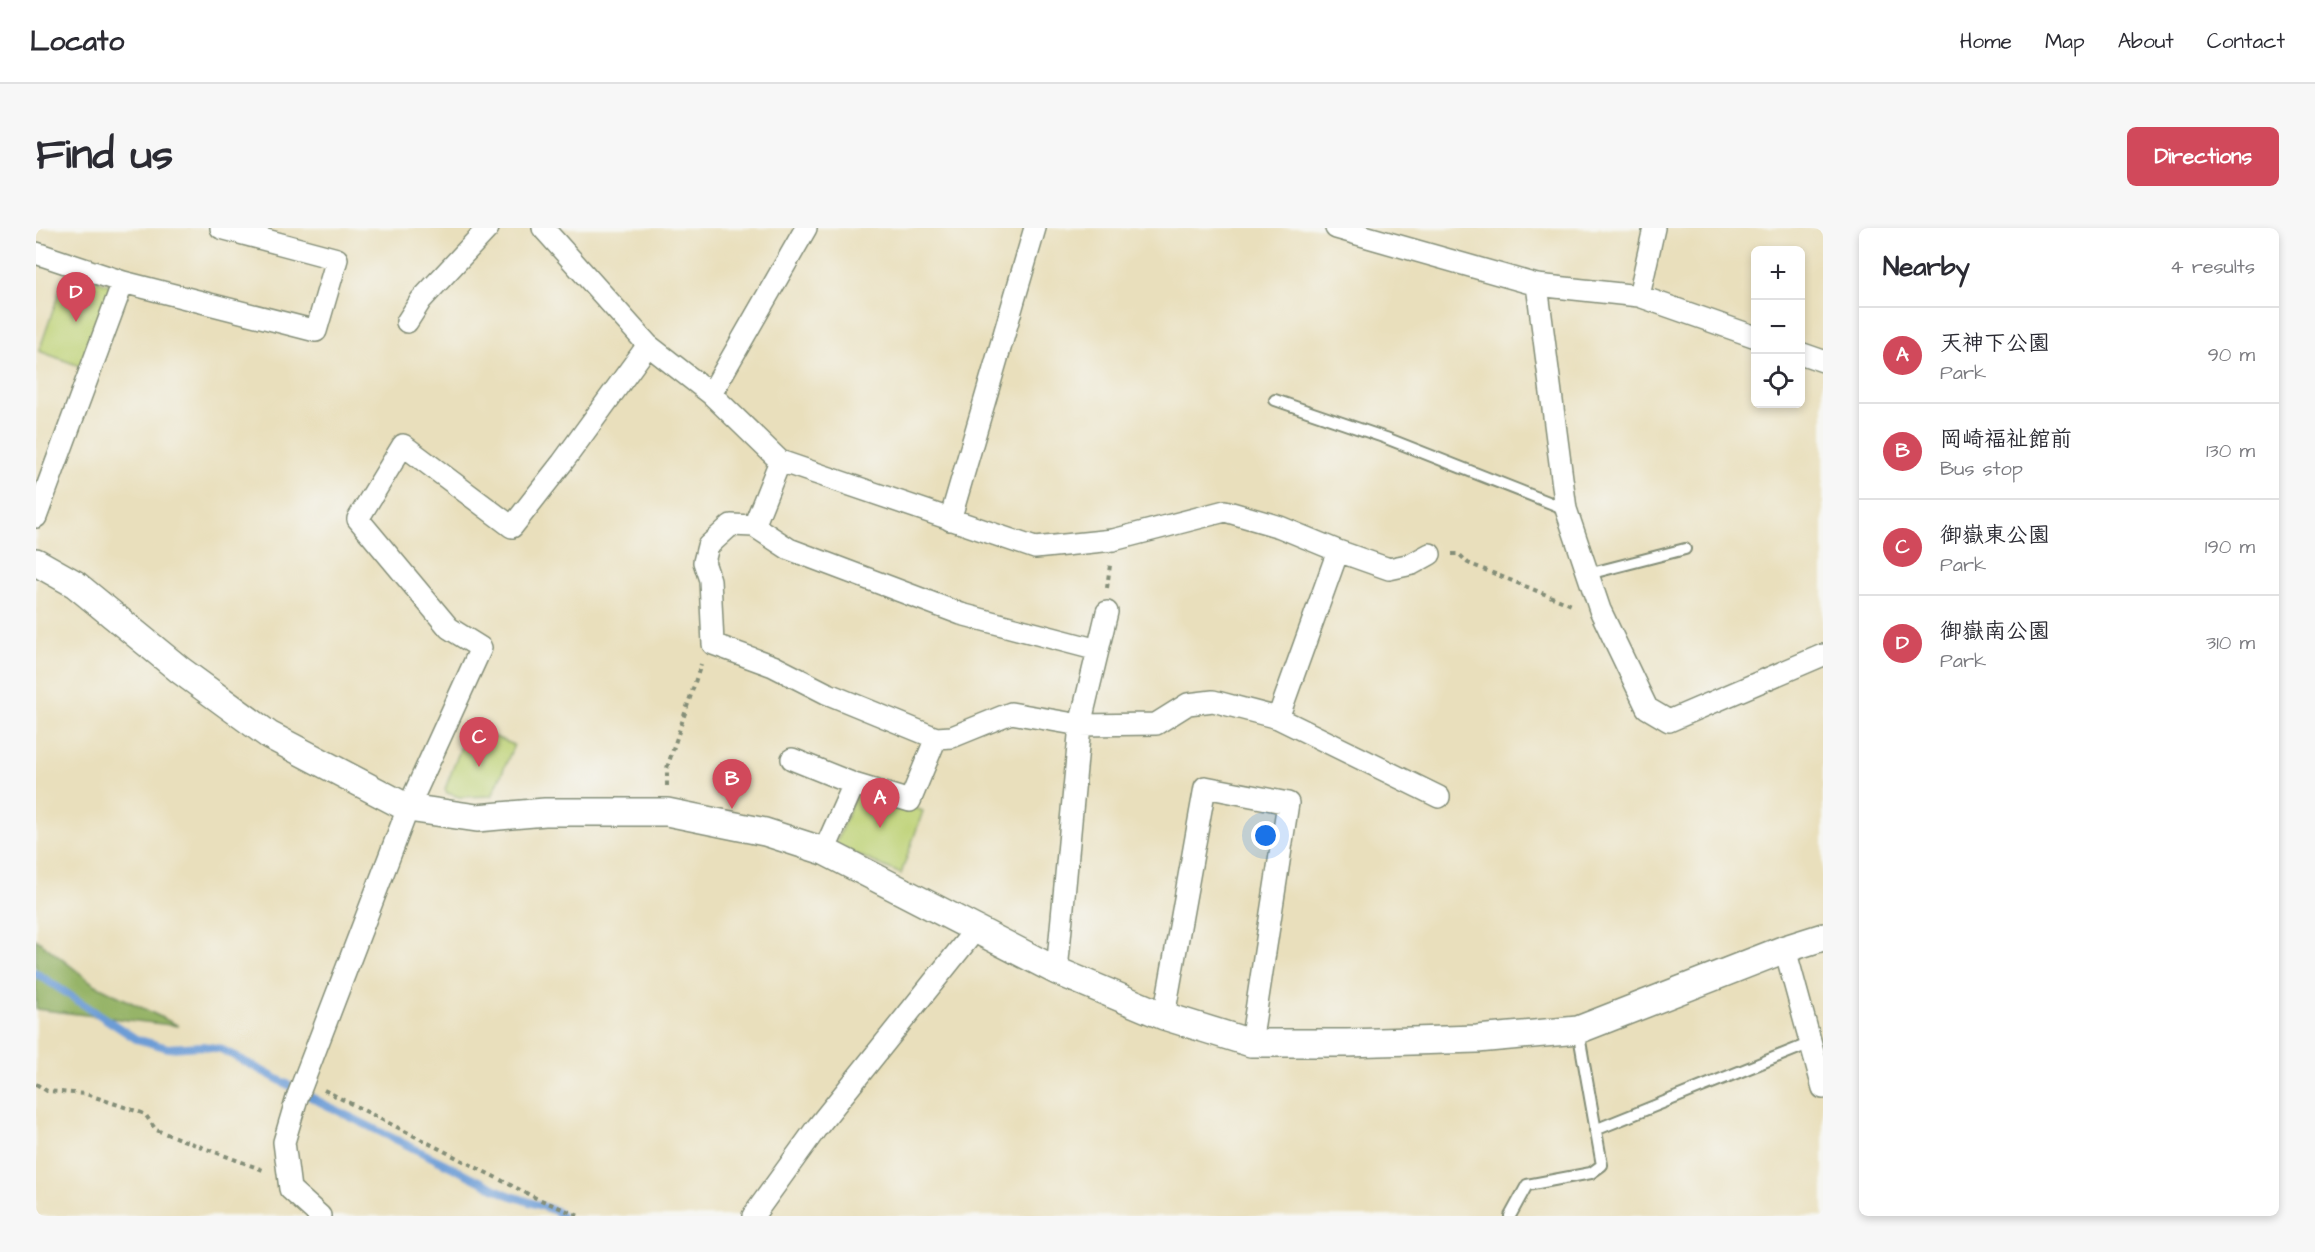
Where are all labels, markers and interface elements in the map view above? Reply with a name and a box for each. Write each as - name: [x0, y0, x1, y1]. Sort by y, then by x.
- text: Locato: [30, 22, 124, 61]
- text: Home: [1960, 27, 2012, 56]
- text: Map: [2045, 27, 2085, 56]
- text: About: [2118, 27, 2174, 56]
- text: Contact: [2207, 27, 2285, 56]
- text: Find us: [36, 127, 173, 185]
- button: Directions: [2127, 127, 2279, 186]
- map controls: [1751, 246, 1805, 408]
- button: +: [1751, 246, 1805, 300]
- text: Nearby: [1883, 249, 1970, 285]
- text: 4 results: [2170, 253, 2255, 281]
- pin: D: [56, 272, 96, 322]
- button: −: [1751, 300, 1805, 354]
- text: 天神下公園: [1940, 328, 2050, 359]
- text: A: [1896, 341, 1909, 369]
- text: 90 m: [2207, 341, 2255, 369]
- button: locate: [1751, 354, 1805, 408]
- text: Park: [1940, 359, 1986, 387]
- text: 岡崎福祉館前: [1940, 424, 2072, 455]
- text: B: [1895, 437, 1910, 465]
- text: 130 m: [2206, 437, 2255, 465]
- text: Bus stop: [1940, 455, 2023, 483]
- text: 御嶽東公園: [1940, 520, 2050, 551]
- text: C: [1895, 533, 1910, 561]
- text: 190 m: [2205, 533, 2255, 561]
- text: Park: [1940, 551, 1986, 579]
- text: 御嶽南公園: [1940, 616, 2050, 647]
- text: D: [1896, 629, 1909, 657]
- text: 310 m: [2206, 629, 2255, 657]
- text: Park: [1940, 647, 1986, 675]
- pin: C: [460, 718, 498, 767]
- pin: B: [712, 760, 752, 809]
- pin: A: [860, 778, 900, 828]
- your location: [1251, 821, 1280, 850]

